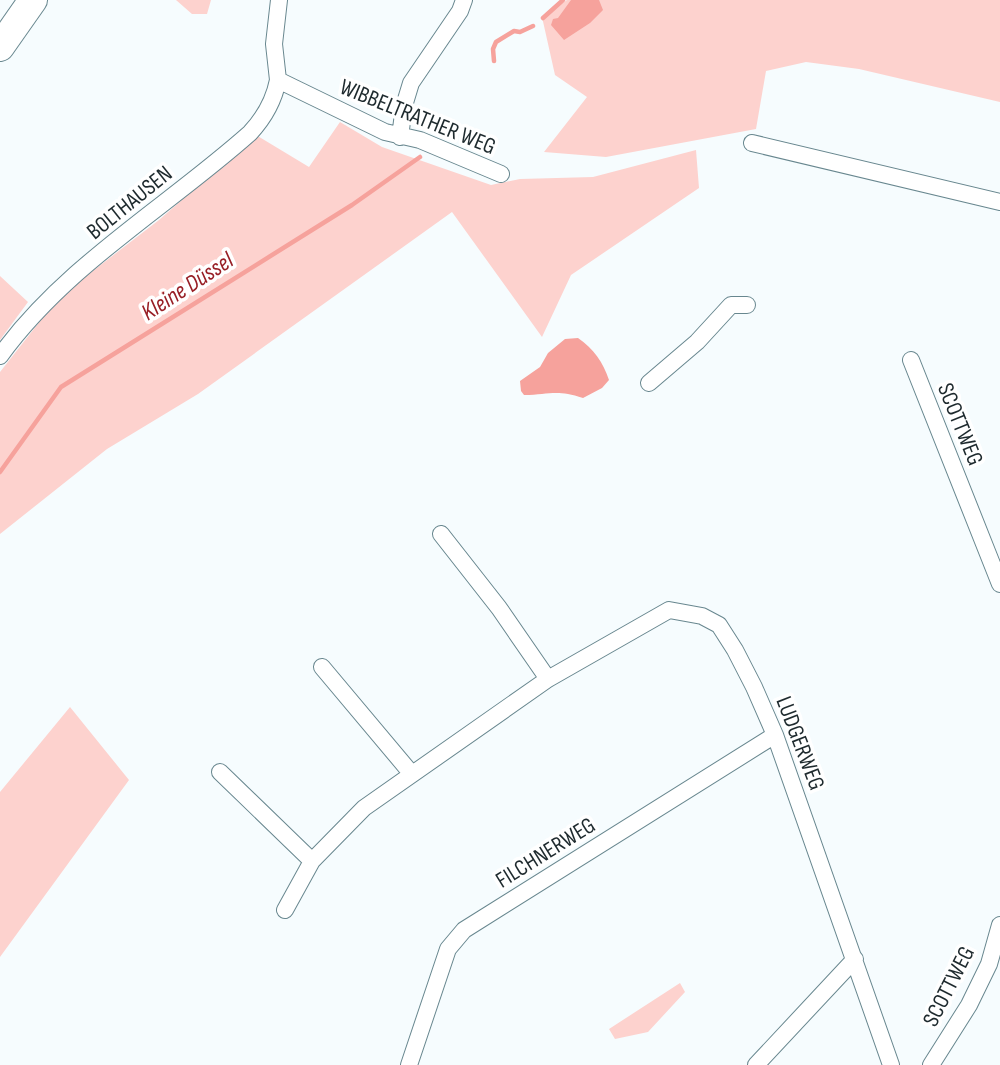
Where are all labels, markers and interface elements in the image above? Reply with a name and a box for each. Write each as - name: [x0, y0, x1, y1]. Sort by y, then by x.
- street label: WIBBELTRATHER WEG: [336, 73, 500, 161]
- street label: BOLTHAUSEN: [81, 160, 178, 246]
- water label: Kleine Düssel: [136, 246, 239, 327]
- street label: SCOTTWEG: [931, 379, 989, 470]
- street label: LUDGERWEG: [769, 693, 831, 794]
- street label: FILCHNERWEG: [491, 811, 600, 894]
- street label: SCOTTWEG: [917, 942, 981, 1031]

